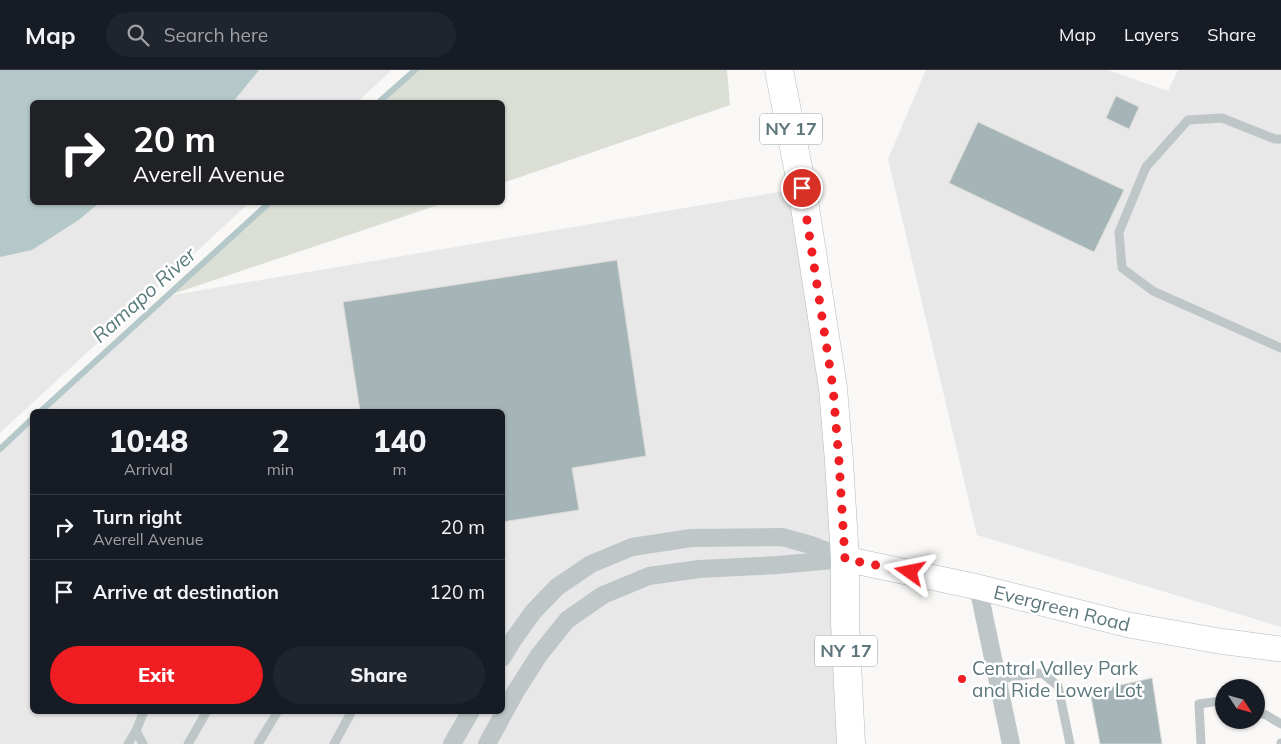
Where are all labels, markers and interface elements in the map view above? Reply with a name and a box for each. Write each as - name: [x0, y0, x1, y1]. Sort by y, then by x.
- search box: [106, 12, 456, 57]
- text: Map: [25, 20, 76, 50]
- icon: search: [124, 21, 152, 49]
- text: Search here: [164, 23, 268, 47]
- text: Map: [1059, 23, 1096, 46]
- text: Layers: [1124, 23, 1179, 46]
- text: Share: [1207, 23, 1256, 46]
- road number: NY 17: [760, 114, 822, 144]
- text: 20 m: [133, 117, 216, 161]
- icon: right: [50, 120, 115, 185]
- text: Averell Avenue: [133, 160, 285, 188]
- pin: [781, 167, 823, 209]
- icon: arrive: [788, 174, 816, 202]
- water label: Ramapo River: [87, 241, 201, 348]
- text: 10:48: [108, 422, 188, 460]
- text: 2: [271, 422, 289, 460]
- text: 140: [373, 422, 427, 460]
- text: Arrival: [124, 459, 173, 479]
- text: min: [267, 459, 294, 479]
- text: m: [392, 459, 407, 479]
- text: Turn right: [93, 505, 182, 529]
- icon: right: [50, 513, 78, 541]
- text: 20 m: [441, 515, 485, 539]
- text: Averell Avenue: [93, 529, 203, 549]
- position arrow: [883, 545, 935, 597]
- icon: arrive: [50, 578, 78, 606]
- street label: Evergreen Road: [991, 579, 1133, 637]
- text: Arrive at destination: [93, 580, 279, 604]
- text: 120 m: [429, 580, 485, 604]
- road number: NY 17: [815, 636, 877, 666]
- button: Exit: [50, 646, 263, 704]
- button: Share: [273, 646, 485, 704]
- place label: Central Valley Park and Ride Lower Lot: [972, 656, 1143, 702]
- marker: Central Valley Park and Ride Lower Lot: [956, 673, 968, 685]
- north arrow: [1215, 679, 1265, 729]
- map controls: [1215, 679, 1265, 729]

